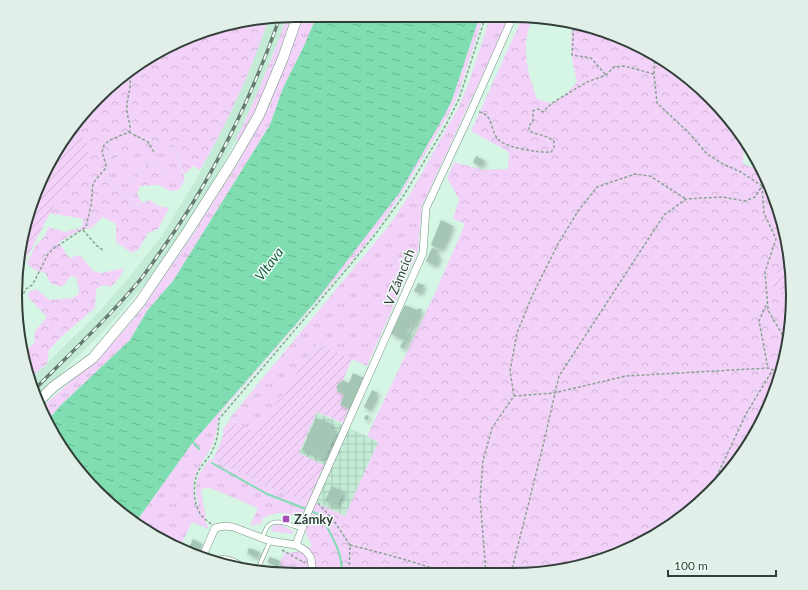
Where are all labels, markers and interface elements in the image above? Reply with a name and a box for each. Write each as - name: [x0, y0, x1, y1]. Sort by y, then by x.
- water label: Vltava: [251, 244, 287, 284]
- street label: V Zámcích: [380, 246, 418, 308]
- place label: Zámky: [294, 511, 333, 527]
- marker: Zámky: [281, 514, 291, 524]
- scale bar: [668, 552, 776, 578]
- text: 100 m: [674, 558, 708, 573]

